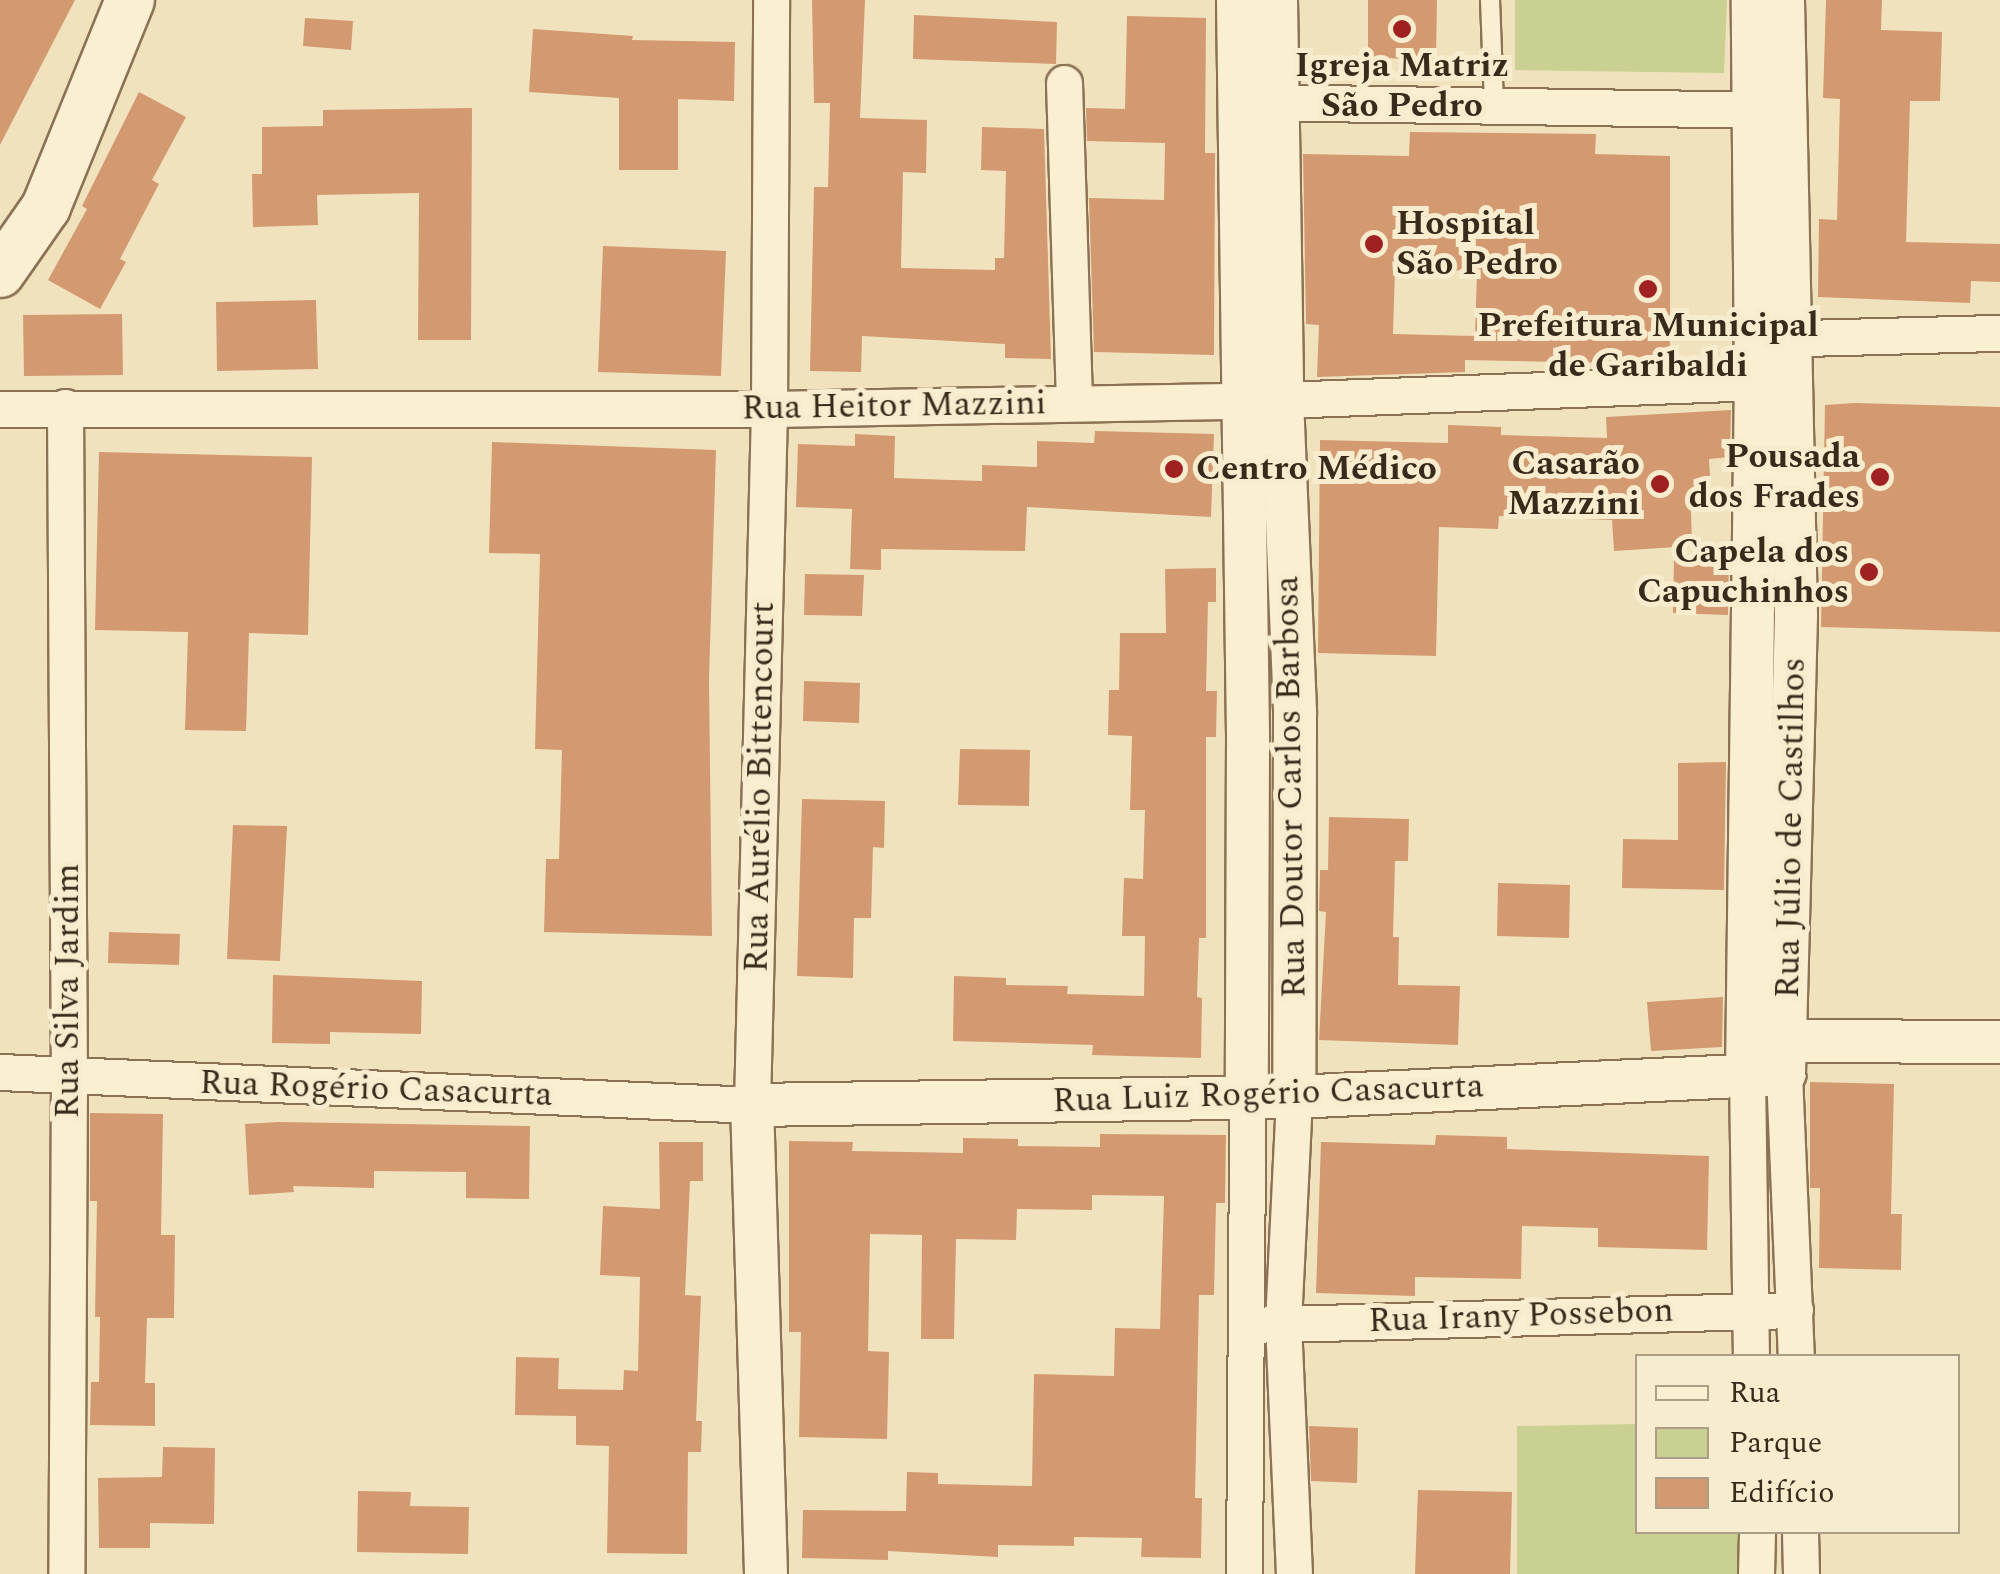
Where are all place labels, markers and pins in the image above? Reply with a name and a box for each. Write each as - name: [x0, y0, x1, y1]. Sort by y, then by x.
- marker: Igreja Matriz São Pedro: [1391, 18, 1413, 40]
- place label: Igreja Matriz São Pedro: [1295, 45, 1509, 127]
- place label: Hospital São Pedro: [1396, 203, 1558, 285]
- marker: Hospital São Pedro: [1361, 231, 1387, 257]
- marker: Prefeitura Municipal de Garibaldi: [1637, 278, 1659, 300]
- place label: Prefeitura Municipal de Garibaldi: [1477, 305, 1819, 387]
- place label: Pousada dos Frades: [1689, 436, 1860, 518]
- place label: Casarão Mazzini: [1507, 443, 1640, 525]
- place label: Centro Médico: [1196, 448, 1437, 490]
- marker: Centro Médico: [1161, 456, 1187, 482]
- marker: Pousada dos Frades: [1869, 466, 1891, 488]
- marker: Casarão Mazzini: [1649, 473, 1671, 495]
- place label: Capela dos Capuchinhos: [1637, 531, 1849, 613]
- marker: Capela dos Capuchinhos: [1858, 561, 1880, 583]

